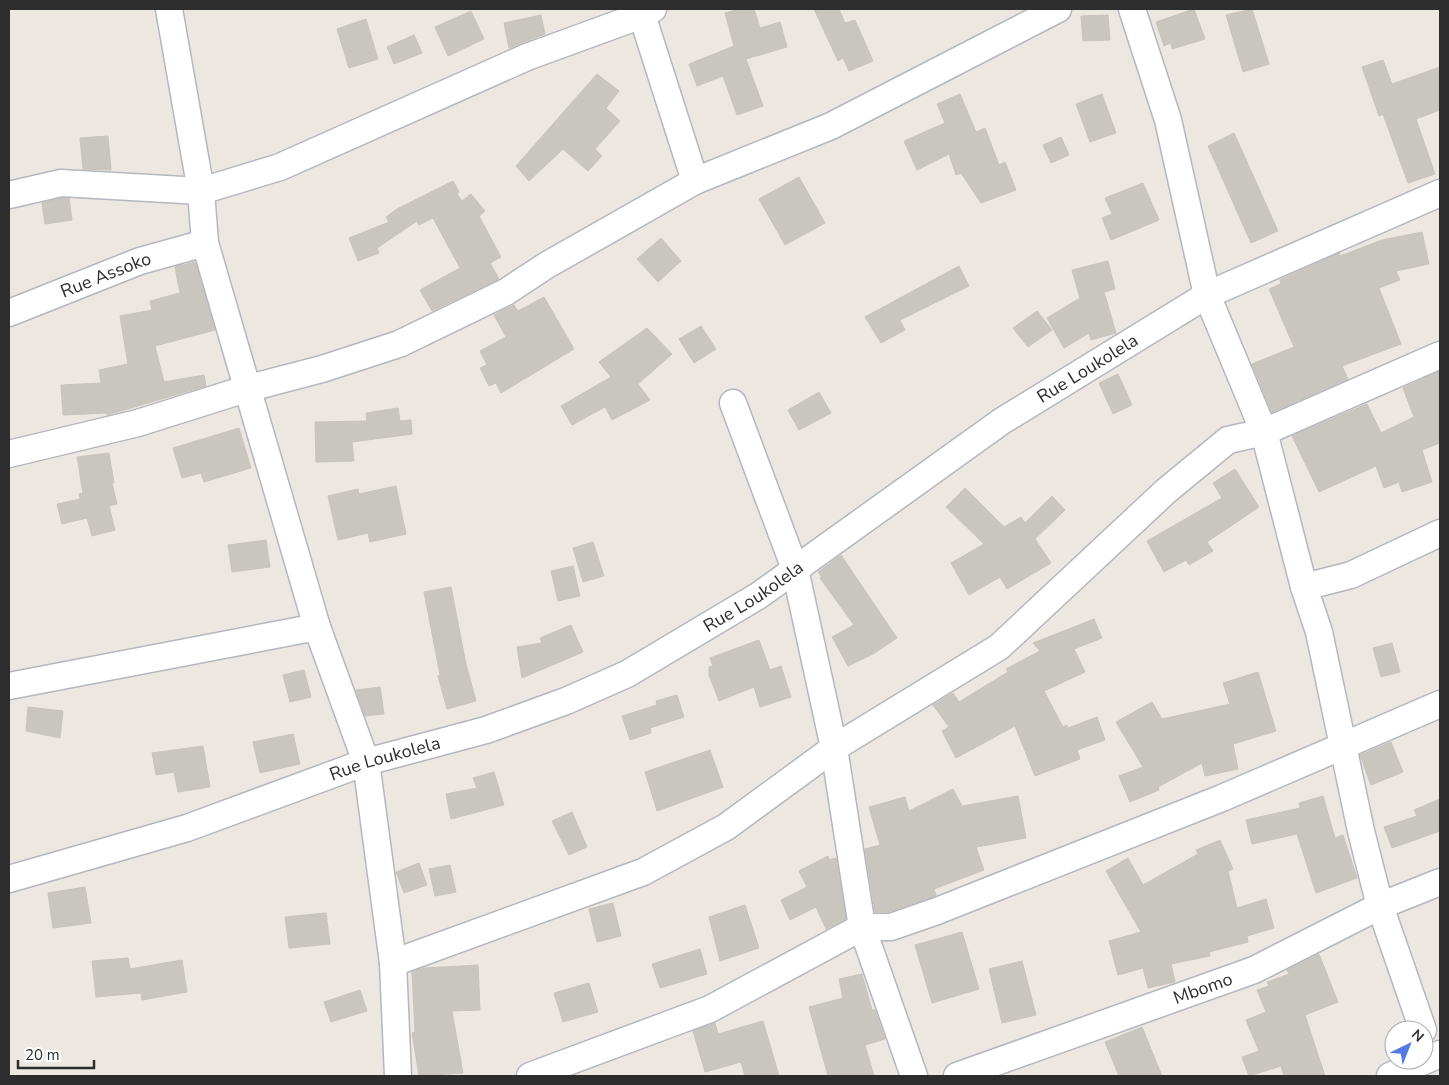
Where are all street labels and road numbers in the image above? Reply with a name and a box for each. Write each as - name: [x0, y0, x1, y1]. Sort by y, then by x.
- street label: Rue Assoko: [57, 247, 154, 303]
- street label: Rue Loukolela: [1032, 328, 1143, 409]
- street label: Rue Loukolela: [699, 555, 808, 638]
- street label: Rue Loukolela: [326, 731, 443, 787]
- street label: Mbomo: [1170, 967, 1236, 1010]

